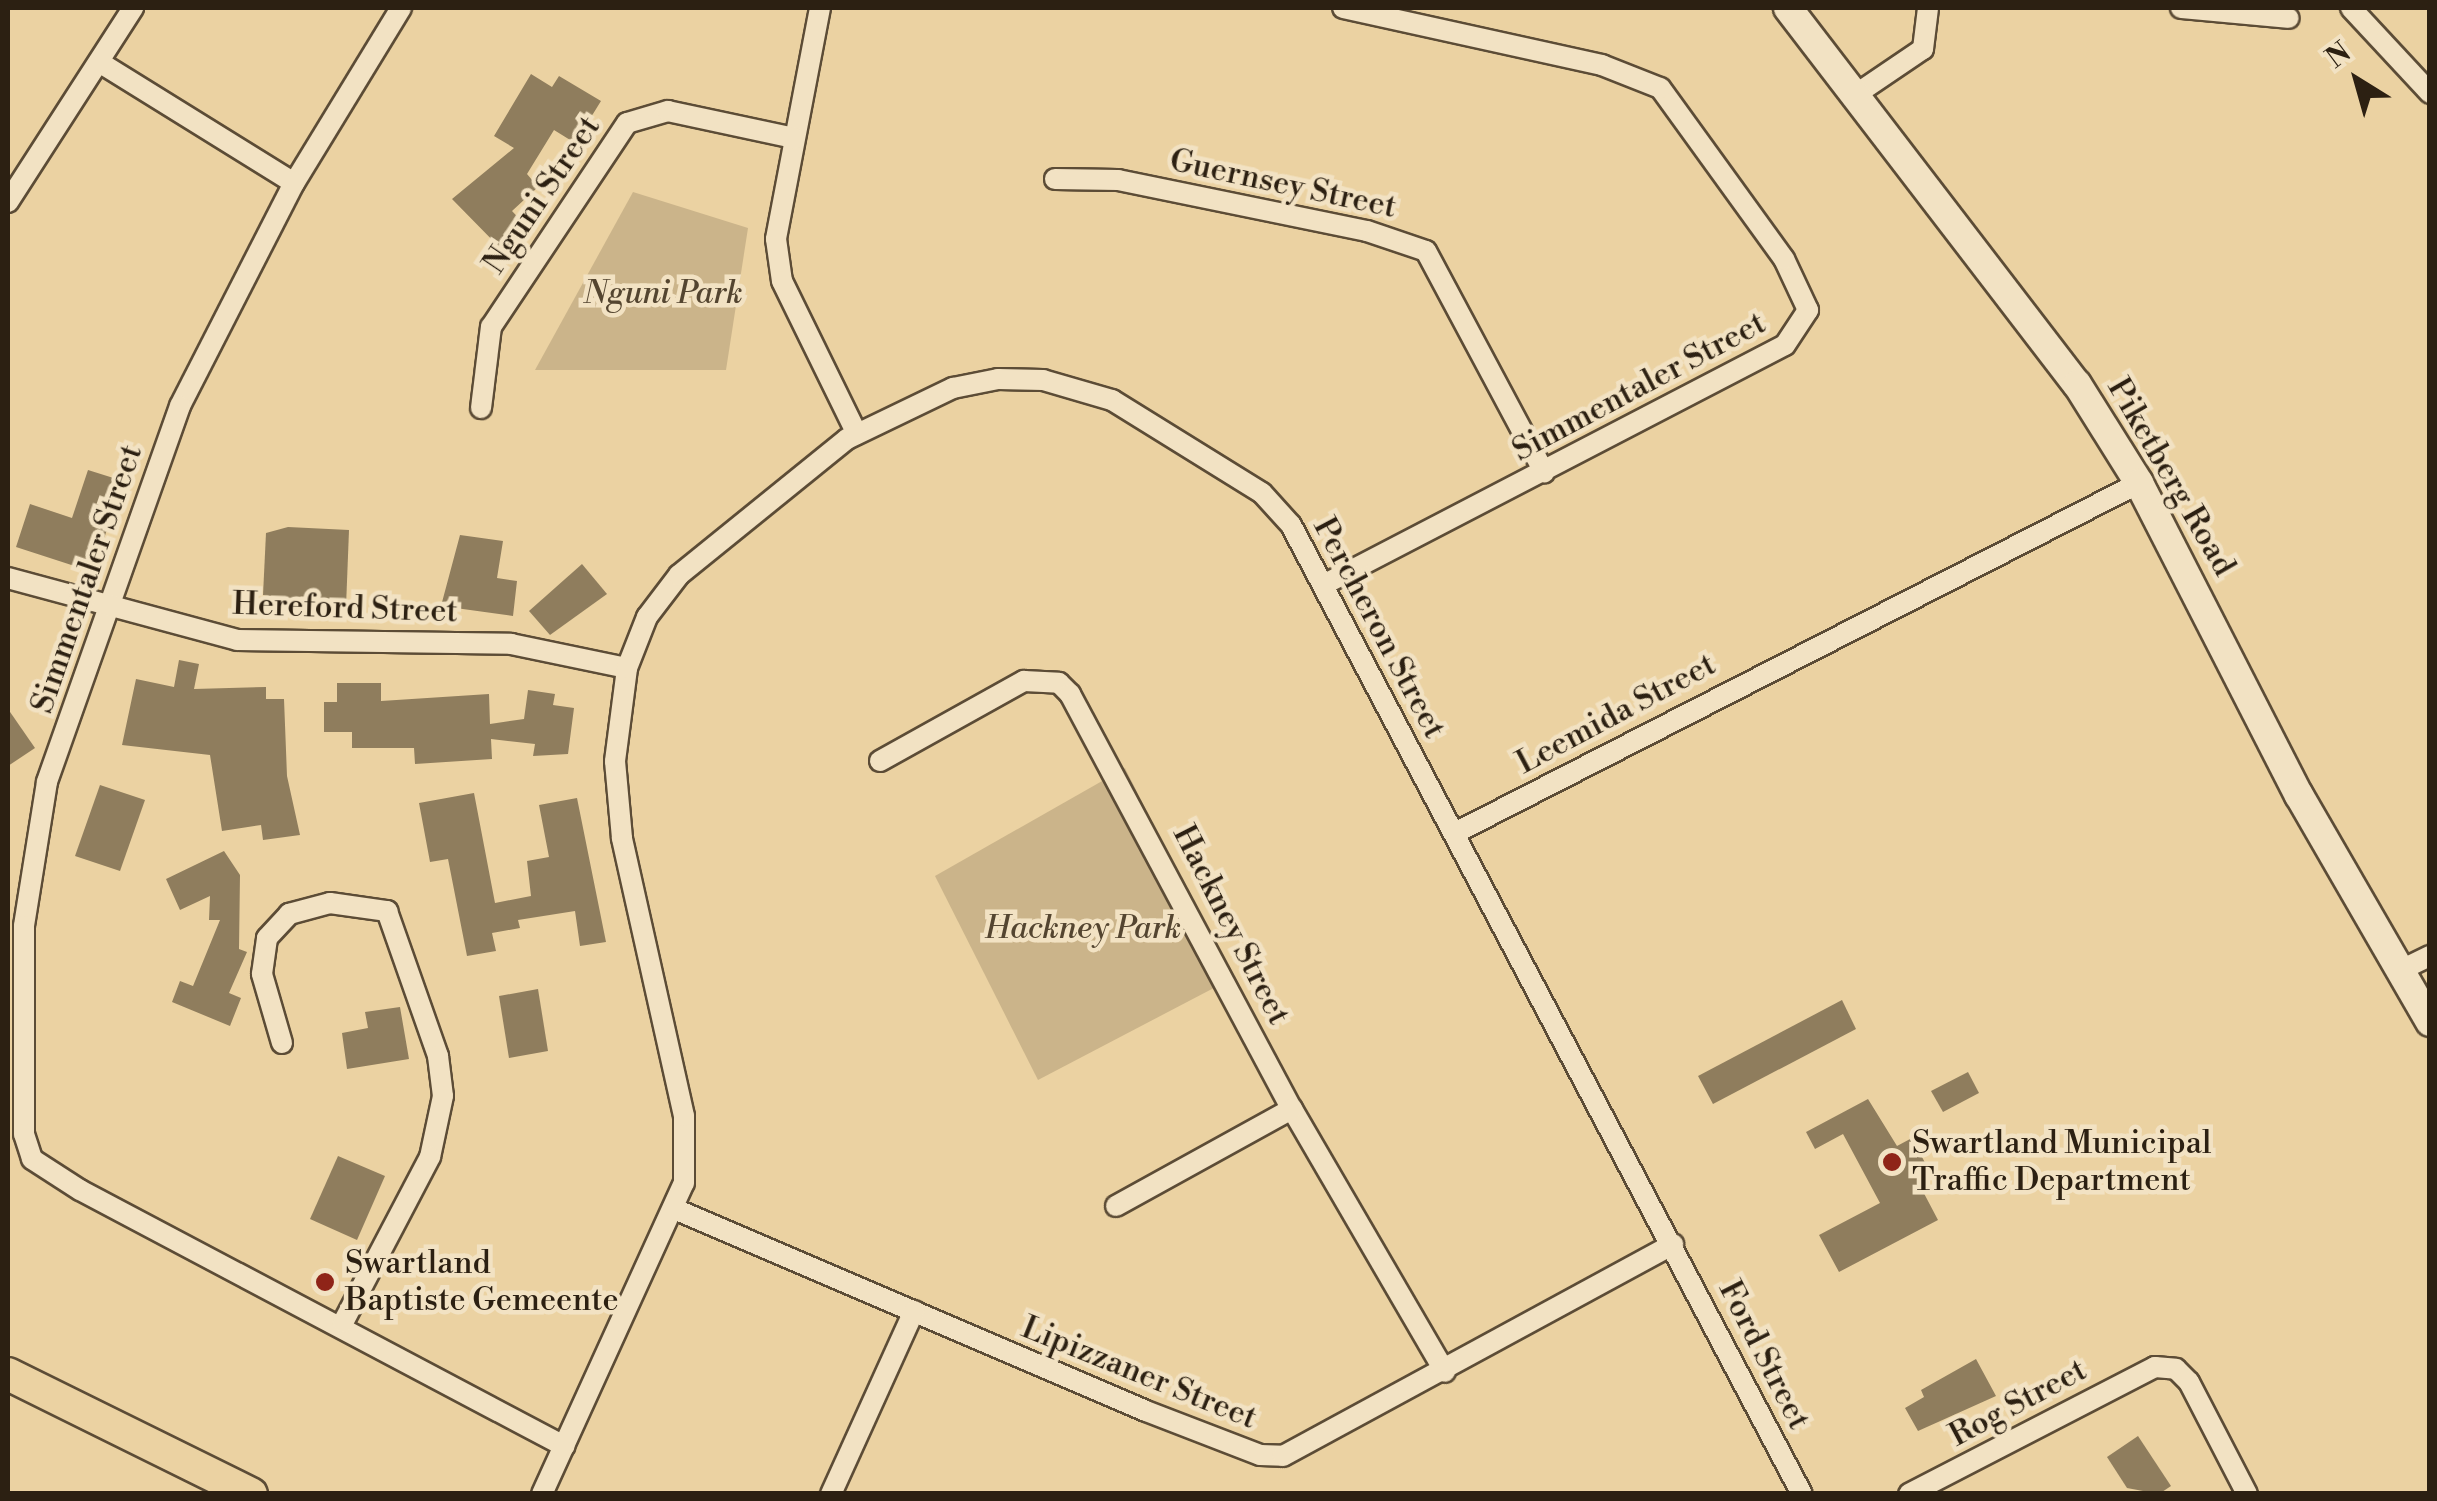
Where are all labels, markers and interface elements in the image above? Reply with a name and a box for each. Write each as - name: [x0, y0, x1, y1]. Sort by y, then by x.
- north arrow: [2307, 30, 2407, 130]
- text: N: [2319, 35, 2358, 76]
- street label: Nguni Street: [475, 109, 609, 281]
- street label: Guernsey Street: [1166, 141, 1400, 227]
- park label: Nguni Park: [583, 274, 743, 312]
- street label: Simmentaler Street: [1506, 304, 1772, 470]
- street label: Piketberg Road: [2099, 371, 2243, 583]
- street label: Simmentaler Street: [23, 440, 151, 718]
- street label: Percheron Street: [1305, 511, 1453, 745]
- street label: Hereford Street: [232, 585, 458, 631]
- street label: Leemida Street: [1510, 645, 1722, 783]
- street label: Hackney Street: [1164, 819, 1298, 1031]
- park label: Hackney Park: [985, 909, 1181, 947]
- place label: Swartland Municipal Traffic Department: [1912, 1125, 2211, 1200]
- marker: Swartland Municipal Traffic Department: [1881, 1151, 1903, 1173]
- place label: Swartland Baptiste Gemeente: [345, 1245, 619, 1320]
- marker: Swartland Baptiste Gemeente: [314, 1271, 336, 1293]
- street label: Ford Street: [1710, 1274, 1818, 1436]
- street label: Lipizzaner Street: [1016, 1308, 1262, 1438]
- street label: Rog Street: [1943, 1351, 2093, 1455]

